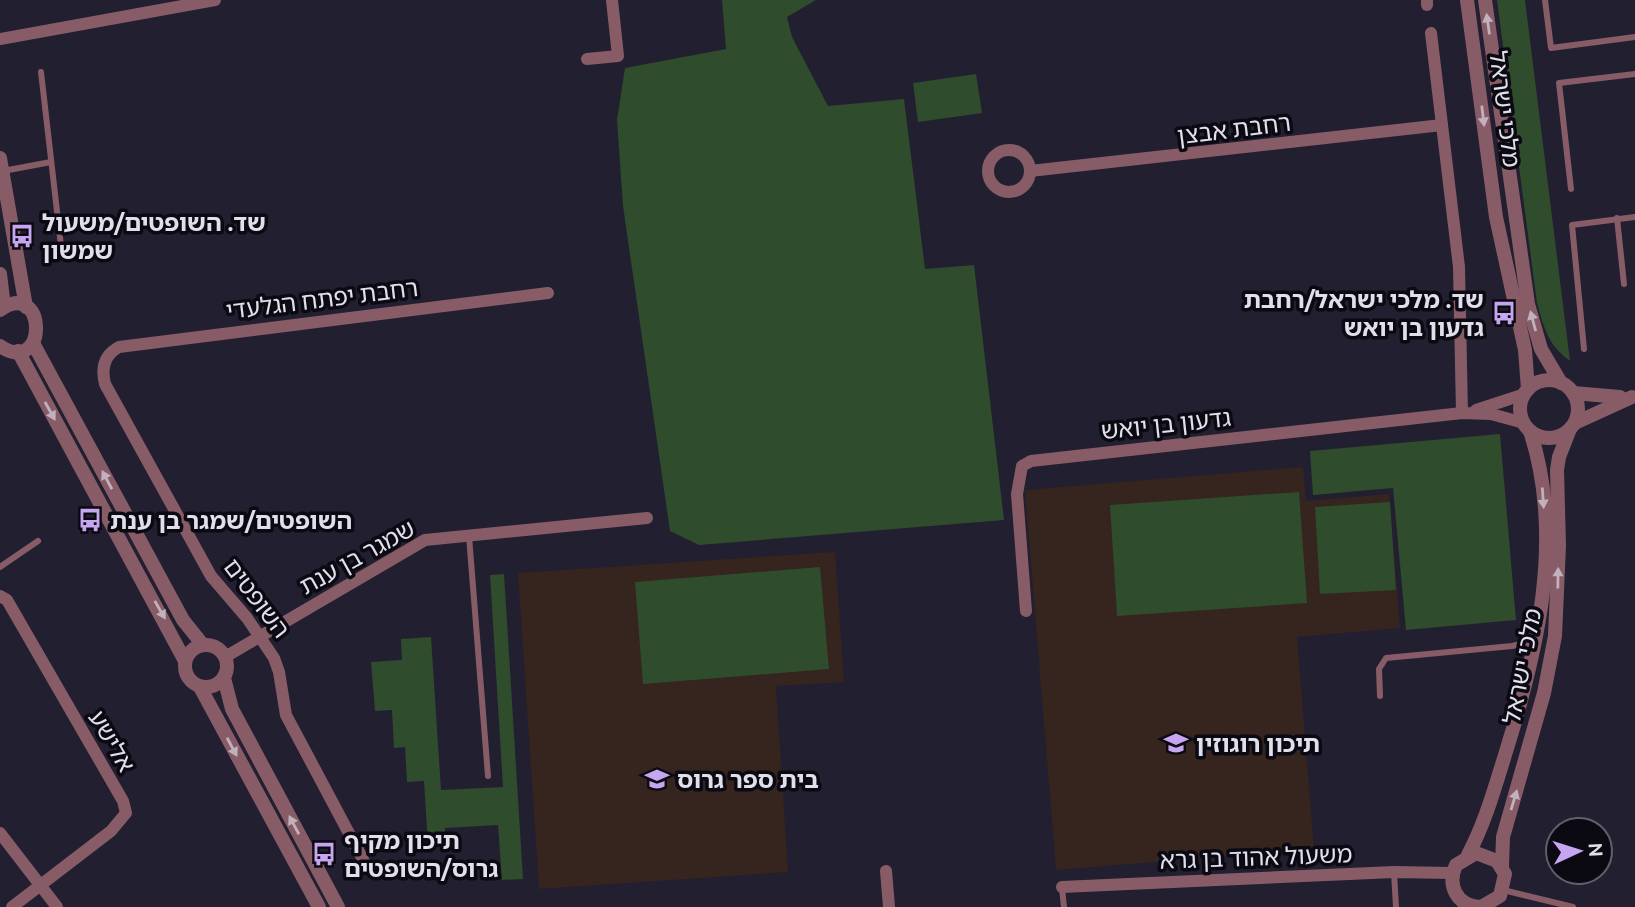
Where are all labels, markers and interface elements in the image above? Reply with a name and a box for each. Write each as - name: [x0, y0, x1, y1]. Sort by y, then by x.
- one-way arrow: [1483, 13, 1494, 35]
- street label: מלכי ישראל: [1484, 49, 1526, 169]
- one-way arrow: [1477, 105, 1488, 127]
- street label: רחבת אבצן: [1176, 109, 1292, 149]
- place label: שד. השופטים/משעול שמשון: [42, 209, 266, 264]
- bus stop icon: שד. השופטים/משעול שמשון: [8, 222, 36, 250]
- street label: רחבת יפתח הגלעדי: [224, 274, 420, 324]
- place label: שד. מלכי ישראל/רחבת גדעון בן יואש: [1244, 286, 1484, 341]
- bus stop icon: שד. מלכי ישראל/רחבת גדעון בן יואש: [1490, 299, 1518, 327]
- one-way arrow: [1527, 311, 1537, 332]
- one-way arrow: [45, 401, 56, 421]
- street label: גדעון בן יואש: [1100, 404, 1232, 444]
- one-way arrow: [102, 470, 114, 490]
- one-way arrow: [1538, 487, 1549, 509]
- bus stop icon: השופטים/שמגר בן ענת: [76, 506, 104, 534]
- place label: השופטים/שמגר בן ענת: [110, 507, 352, 534]
- street label: שמגר בן ענת: [295, 514, 419, 600]
- street label: השופטים: [219, 553, 295, 643]
- one-way arrow: [1553, 567, 1564, 589]
- one-way arrow: [154, 601, 166, 620]
- street label: מלכי ישראל: [1498, 606, 1546, 726]
- street label: אלישע: [84, 706, 140, 776]
- school or university icon: תיכון רוגוזין: [1162, 729, 1190, 757]
- place label: תיכון רוגוזין: [1196, 730, 1320, 757]
- one-way arrow: [226, 737, 238, 757]
- school or university icon: בית ספר גרוס: [643, 765, 671, 793]
- place label: בית ספר גרוס: [677, 766, 819, 793]
- one-way arrow: [1509, 790, 1519, 811]
- one-way arrow: [288, 816, 300, 835]
- north arrow: [1544, 816, 1614, 886]
- place label: תיכון מקיף גרוס/השופטים: [344, 827, 498, 882]
- bus stop icon: תיכון מקיף גרוס/השופטים: [310, 840, 338, 868]
- street label: משעול אהוד בן גרא: [1159, 840, 1353, 874]
- text: N: [1584, 842, 1607, 858]

